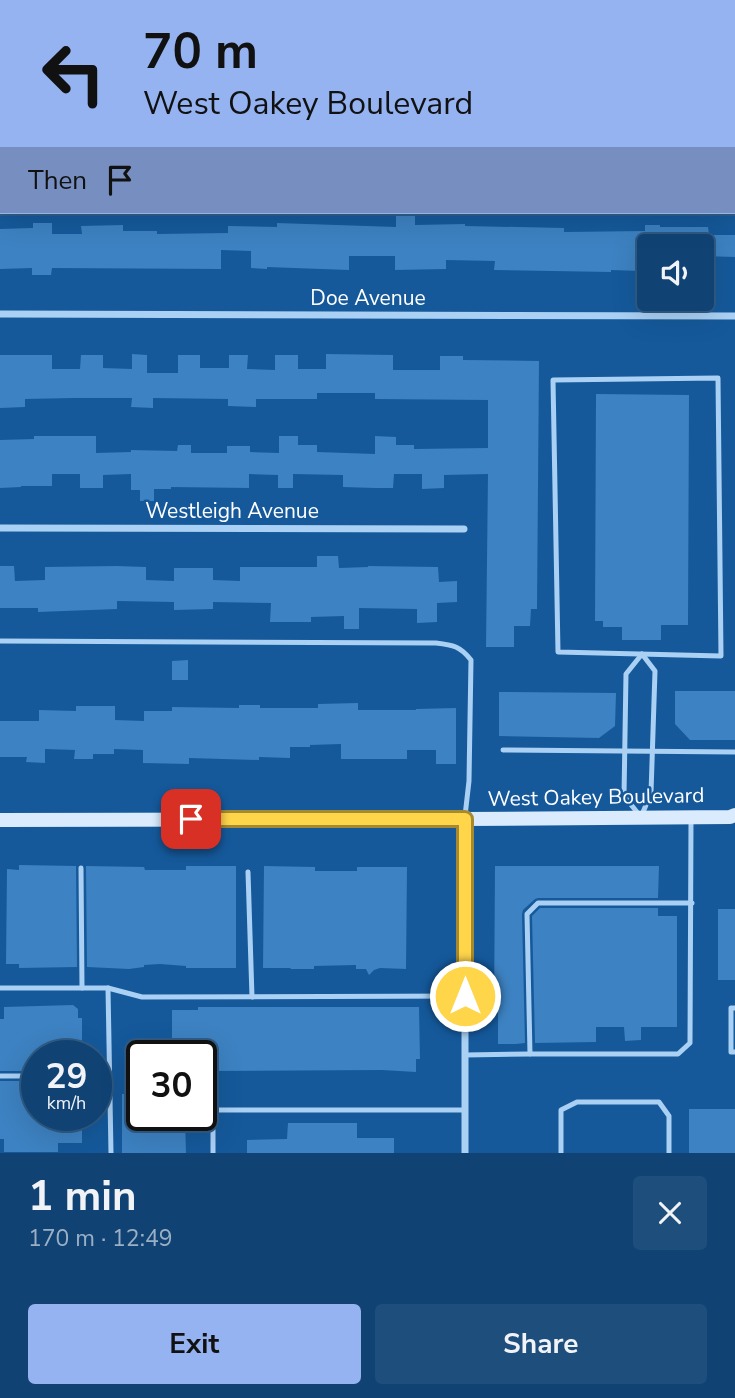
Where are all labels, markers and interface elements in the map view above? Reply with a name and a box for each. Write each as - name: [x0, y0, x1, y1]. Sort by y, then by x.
- text: 70 m: [143, 18, 258, 85]
- icon: left: [28, 28, 119, 119]
- text: West Oakey Boulevard: [143, 82, 473, 125]
- icon: arrive: [101, 161, 139, 199]
- text: Then: [28, 163, 87, 198]
- map controls: [637, 234, 714, 311]
- button: sound: [637, 234, 714, 311]
- street label: Doe Avenue: [310, 284, 426, 312]
- street label: Westleigh Avenue: [145, 497, 319, 525]
- street label: West Oakey Boulevard: [487, 781, 705, 813]
- pin: [161, 789, 221, 849]
- icon: arrive: [172, 800, 210, 838]
- position arrow: [428, 959, 502, 1033]
- speed limit sign: 30: [126, 1040, 217, 1131]
- text: 29: [45, 1053, 88, 1100]
- text: km/h: [47, 1091, 86, 1115]
- text: 1 min: [28, 1168, 137, 1225]
- button: close: [633, 1176, 707, 1250]
- text: 170 m · 12:49: [28, 1223, 173, 1254]
- button: Exit: [28, 1304, 361, 1384]
- button: Share: [375, 1304, 707, 1384]

